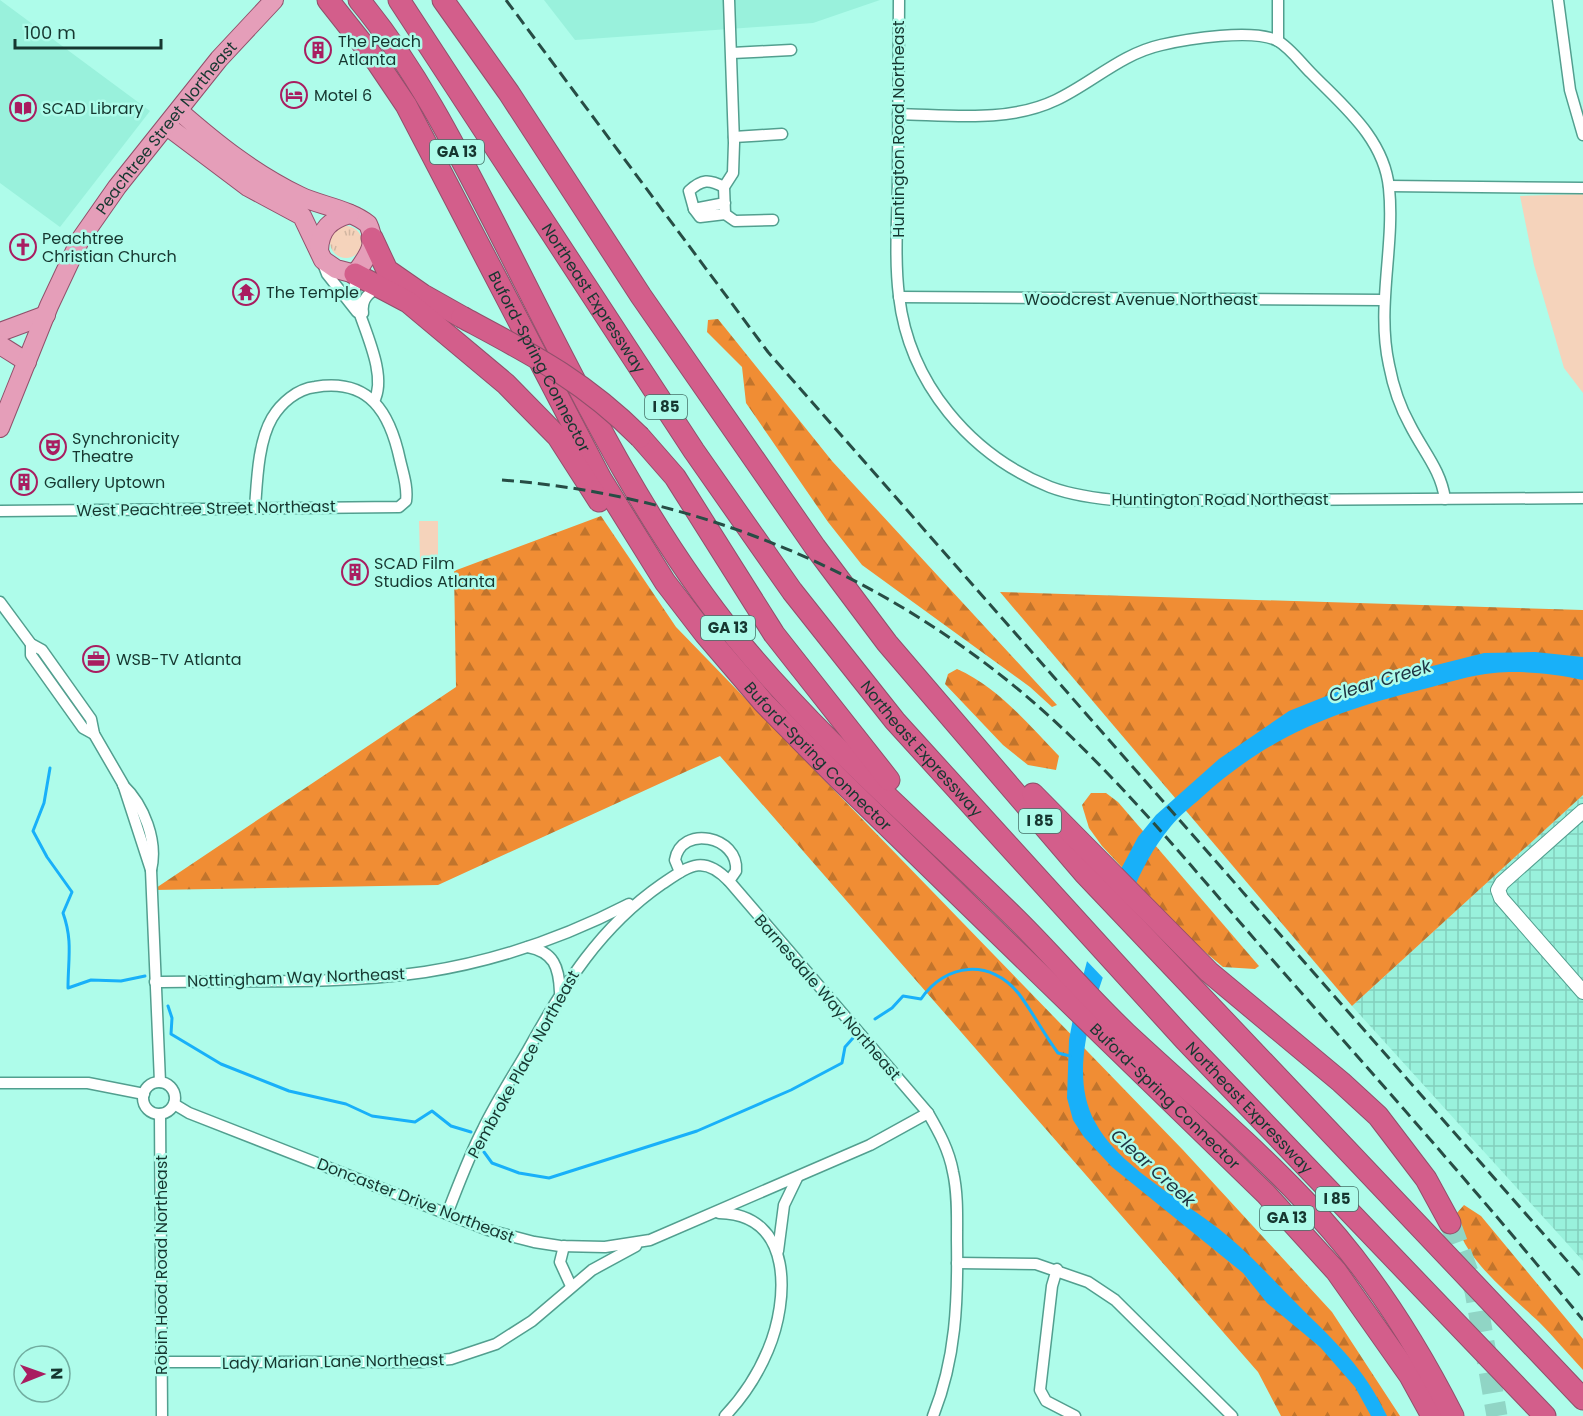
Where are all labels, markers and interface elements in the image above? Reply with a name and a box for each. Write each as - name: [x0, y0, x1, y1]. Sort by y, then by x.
- scale bar: [15, 12, 160, 50]
- text: 100 m: [24, 20, 76, 45]
- street label: Huntington Road Northeast: [887, 20, 910, 238]
- place label: The Peach Atlanta: [338, 30, 421, 71]
- building icon: The Peach Atlanta: [303, 35, 333, 65]
- street label: Peachtree Street Northeast: [90, 36, 242, 219]
- hotel icon: Motel 6: [279, 80, 309, 110]
- place label: Motel 6: [314, 84, 372, 107]
- library icon: SCAD Library: [8, 93, 38, 123]
- place label: SCAD Library: [42, 97, 144, 120]
- road number: GA 13: [430, 140, 484, 164]
- street label: Northeast Expressway: [536, 219, 651, 378]
- place label: Peachtree Christian Church: [42, 227, 177, 268]
- church icon: Peachtree Christian Church: [8, 232, 38, 262]
- street label: Buford-Spring Connector: [482, 267, 596, 456]
- temple icon: The Temple: [231, 277, 261, 307]
- place label: The Temple: [266, 281, 359, 304]
- street label: Woodcrest Avenue Northeast: [1024, 288, 1258, 311]
- road number: I 85: [645, 395, 687, 419]
- place label: Synchronicity Theatre: [72, 427, 179, 468]
- theatre icon: Synchronicity Theatre: [38, 432, 68, 462]
- building icon: Gallery Uptown: [9, 467, 39, 497]
- place label: Gallery Uptown: [44, 471, 165, 494]
- street label: Huntington Road Northeast: [1111, 488, 1329, 511]
- street label: West Peachtree Street Northeast: [76, 495, 336, 522]
- place label: SCAD Film Studios Atlanta: [374, 552, 495, 593]
- building icon: SCAD Film Studios Atlanta: [340, 557, 370, 587]
- road number: GA 13: [701, 616, 755, 640]
- office icon: WSB-TV Atlanta: [81, 644, 111, 674]
- place label: WSB-TV Atlanta: [116, 648, 242, 671]
- water label: Clear Creek: [1326, 653, 1435, 708]
- street label: Northeast Expressway: [855, 676, 988, 822]
- street label: Buford-Spring Connector: [739, 677, 897, 836]
- road number: I 85: [1019, 809, 1061, 833]
- street label: Barnesdale Way Northeast: [749, 909, 906, 1085]
- street label: Nottingham Way Northeast: [187, 962, 406, 993]
- street label: Pembroke Place Northeast: [462, 966, 585, 1162]
- street label: Buford-Spring Connector: [1085, 1018, 1245, 1175]
- street label: Northeast Expressway: [1180, 1037, 1318, 1179]
- water label: Clear Creek: [1106, 1123, 1202, 1213]
- street label: Doncaster Drive Northeast: [314, 1152, 518, 1249]
- street label: Robin Hood Road Northeast: [150, 1155, 173, 1375]
- road number: I 85: [1316, 1187, 1358, 1211]
- road number: GA 13: [1260, 1206, 1314, 1230]
- north arrow: [12, 1344, 72, 1404]
- street label: Lady Marian Lane Northeast: [222, 1348, 444, 1375]
- text: N: [45, 1368, 68, 1380]

